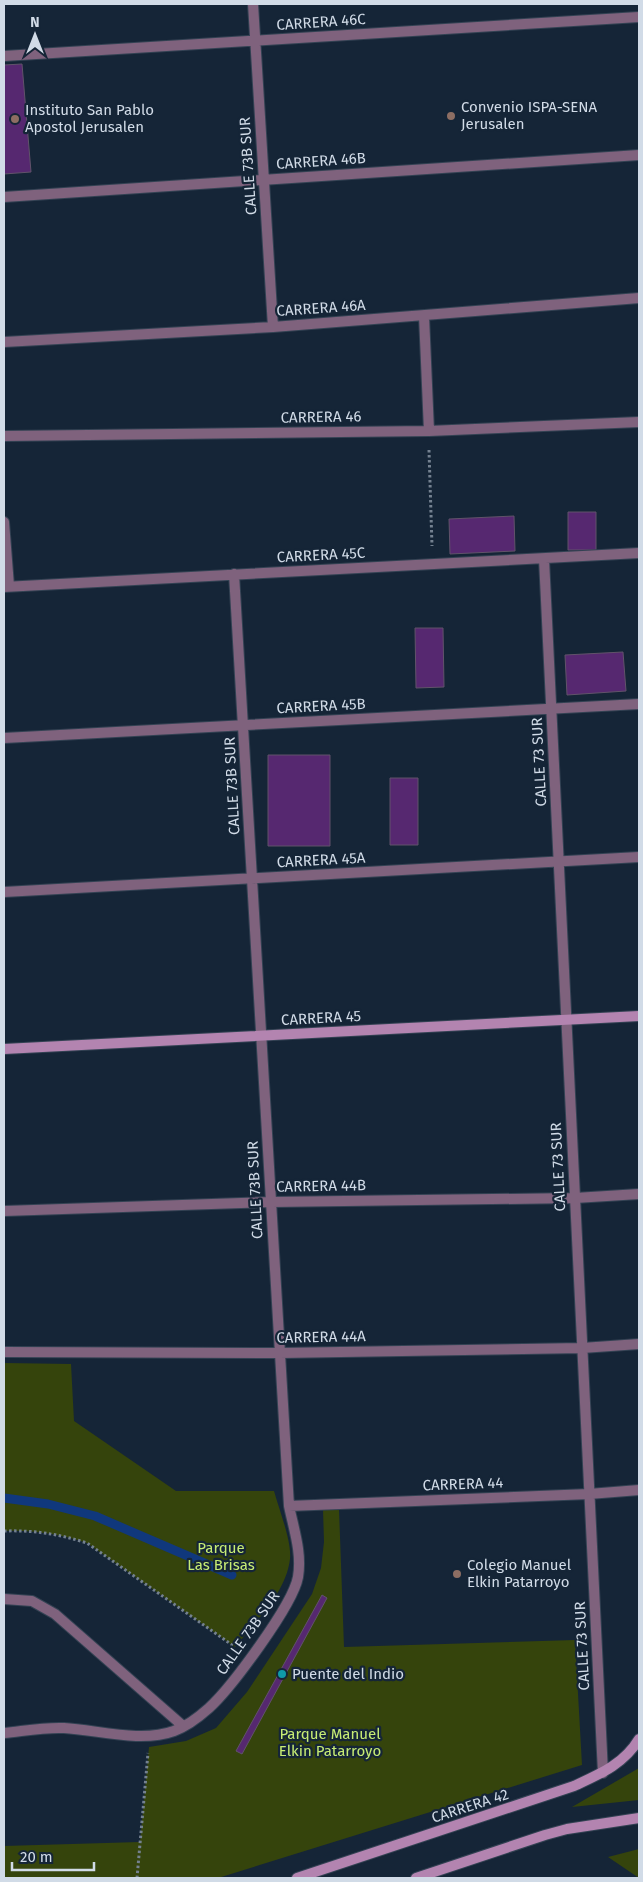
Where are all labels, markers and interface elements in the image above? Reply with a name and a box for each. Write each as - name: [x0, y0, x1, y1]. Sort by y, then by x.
- north arrow: [10, 10, 60, 60]
- street label: CARRERA 46C: [276, 10, 367, 34]
- text: N: [30, 14, 40, 31]
- place label: Convenio ISPA-SENA Jerusalen: [461, 98, 598, 133]
- place label: Instituto San Pablo Apostol Jerusalen: [25, 101, 154, 136]
- marker: Convenio ISPA-SENA Jerusalen: [445, 110, 457, 122]
- marker: Instituto San Pablo Apostol Jerusalen: [9, 113, 21, 125]
- street label: CALLE 73B SUR: [236, 116, 260, 216]
- street label: CARRERA 46B: [276, 149, 366, 173]
- street label: CARRERA 46A: [276, 296, 367, 320]
- street label: CARRERA 46: [280, 407, 362, 427]
- street label: CARRERA 45C: [276, 544, 366, 566]
- street label: CARRERA 45B: [276, 695, 366, 717]
- street label: CALLE 73 SUR: [528, 717, 550, 807]
- street label: CALLE 73B SUR: [220, 736, 244, 836]
- street label: CARRERA 45A: [276, 849, 366, 871]
- street label: CARRERA 45: [280, 1007, 362, 1029]
- street label: CALLE 73 SUR: [547, 1122, 569, 1212]
- street label: CALLE 73B SUR: [243, 1140, 267, 1240]
- street label: CARRERA 44B: [276, 1176, 366, 1196]
- street label: CARRERA 44A: [276, 1327, 366, 1347]
- street label: CARRERA 44: [422, 1474, 504, 1494]
- park label: Parque Las Brisas: [187, 1539, 255, 1574]
- place label: Colegio Manuel Elkin Patarroyo: [467, 1556, 572, 1591]
- marker: Colegio Manuel Elkin Patarroyo: [451, 1568, 463, 1580]
- street label: CALLE 73B SUR: [212, 1588, 284, 1678]
- street label: CALLE 73 SUR: [571, 1601, 593, 1691]
- place label: Puente del Indio: [292, 1665, 404, 1683]
- marker: Puente del Indio: [276, 1668, 288, 1680]
- park label: Parque Manuel Elkin Patarroyo: [279, 1725, 381, 1760]
- street label: CARRERA 42: [429, 1785, 511, 1827]
- scale bar: [12, 1840, 95, 1872]
- text: 20 m: [20, 1848, 53, 1866]

